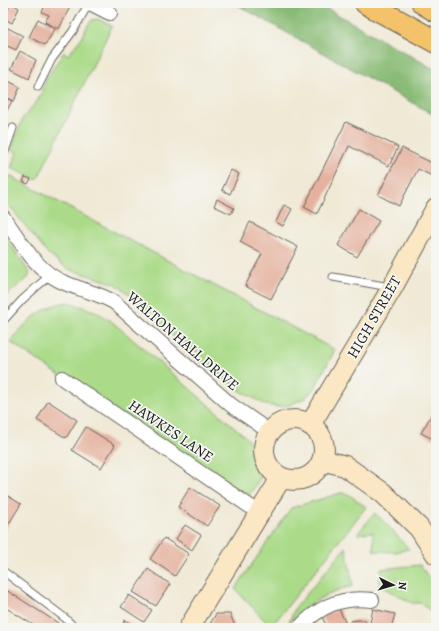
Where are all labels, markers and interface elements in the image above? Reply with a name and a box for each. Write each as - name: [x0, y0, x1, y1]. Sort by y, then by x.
- street label: HIGH STREET: [342, 271, 406, 362]
- street label: WALTON HALL DRIVE: [122, 286, 243, 395]
- street label: HAWKES LANE: [124, 395, 218, 467]
- north arrow: [373, 565, 413, 605]
- text: N: [395, 581, 410, 590]

